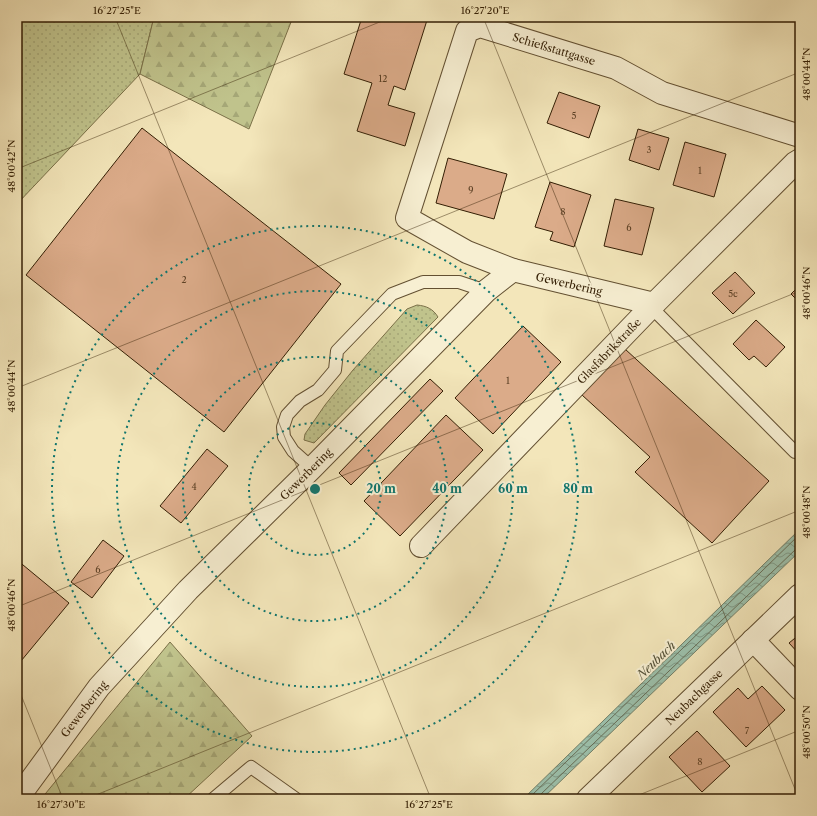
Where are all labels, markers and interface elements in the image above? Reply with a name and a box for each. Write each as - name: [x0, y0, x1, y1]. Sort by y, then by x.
- text: 16°27'25"E: [93, 4, 141, 17]
- text: 16°27'20"E: [461, 4, 509, 17]
- street label: Schießstattgasse: [511, 30, 597, 68]
- text: 48°00'44"N: [800, 48, 813, 100]
- house number: 12: [379, 73, 387, 84]
- house number: 5: [572, 110, 577, 121]
- text: 48°00'42"N: [5, 140, 18, 192]
- house number: 3: [647, 144, 652, 155]
- house number: 1: [698, 165, 702, 176]
- house number: 9: [468, 184, 474, 195]
- house number: 8: [560, 206, 566, 217]
- house number: 6: [626, 222, 632, 233]
- text: 48°00'46"N: [800, 267, 813, 319]
- street label: Gewerbering: [534, 270, 604, 299]
- house number: 2: [181, 274, 187, 285]
- house number: 5c: [728, 288, 738, 299]
- street label: Glasfabrikstraße: [574, 315, 644, 387]
- text: 48°00'44"N: [5, 360, 18, 412]
- house number: 1: [506, 375, 510, 386]
- street label: Gewerbering: [277, 445, 335, 503]
- house number: 4: [191, 481, 197, 492]
- text: 20 m: [366, 481, 396, 496]
- text: 40 m: [432, 481, 462, 496]
- text: 60 m: [498, 481, 528, 496]
- text: 80 m: [563, 481, 593, 496]
- centre of rings: [308, 482, 322, 496]
- text: 48°00'48"N: [800, 485, 813, 539]
- house number: 6: [95, 564, 101, 575]
- text: 48°00'46"N: [5, 579, 18, 631]
- water label: Neubach: [633, 638, 679, 683]
- street label: Neubachgasse: [662, 666, 726, 728]
- street label: Gewerbering: [58, 678, 111, 740]
- text: 48°00'50"N: [800, 705, 813, 759]
- house number: 7: [745, 725, 750, 736]
- house number: 8: [697, 756, 703, 767]
- text: 16°27'30"E: [37, 798, 85, 811]
- text: 16°27'25"E: [405, 798, 453, 811]

